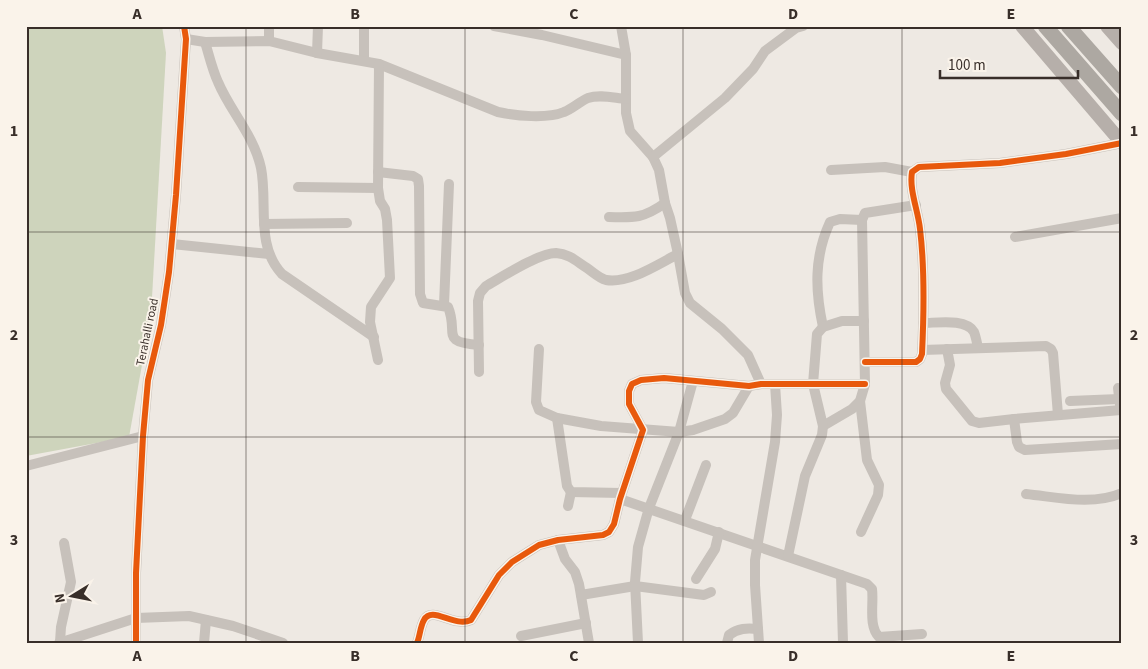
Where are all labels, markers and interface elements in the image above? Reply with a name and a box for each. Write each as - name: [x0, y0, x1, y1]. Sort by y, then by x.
- text: A: [131, 3, 142, 25]
- text: B: [350, 3, 360, 25]
- text: C: [569, 3, 579, 25]
- text: D: [788, 3, 798, 25]
- text: E: [1007, 3, 1015, 25]
- scale bar: [940, 48, 1078, 80]
- text: 100 m: [948, 55, 986, 76]
- text: 1: [10, 120, 18, 142]
- text: 1: [1130, 120, 1138, 142]
- street label: Terahalli road: [132, 297, 163, 367]
- text: 2: [10, 324, 18, 346]
- text: 2: [1130, 324, 1138, 346]
- text: 3: [10, 529, 18, 551]
- text: 3: [1130, 529, 1138, 551]
- north arrow: [48, 572, 98, 622]
- text: N: [50, 592, 71, 604]
- text: A: [131, 645, 142, 667]
- text: B: [350, 645, 360, 667]
- text: C: [569, 645, 579, 667]
- text: D: [788, 645, 798, 667]
- text: E: [1007, 645, 1015, 667]

